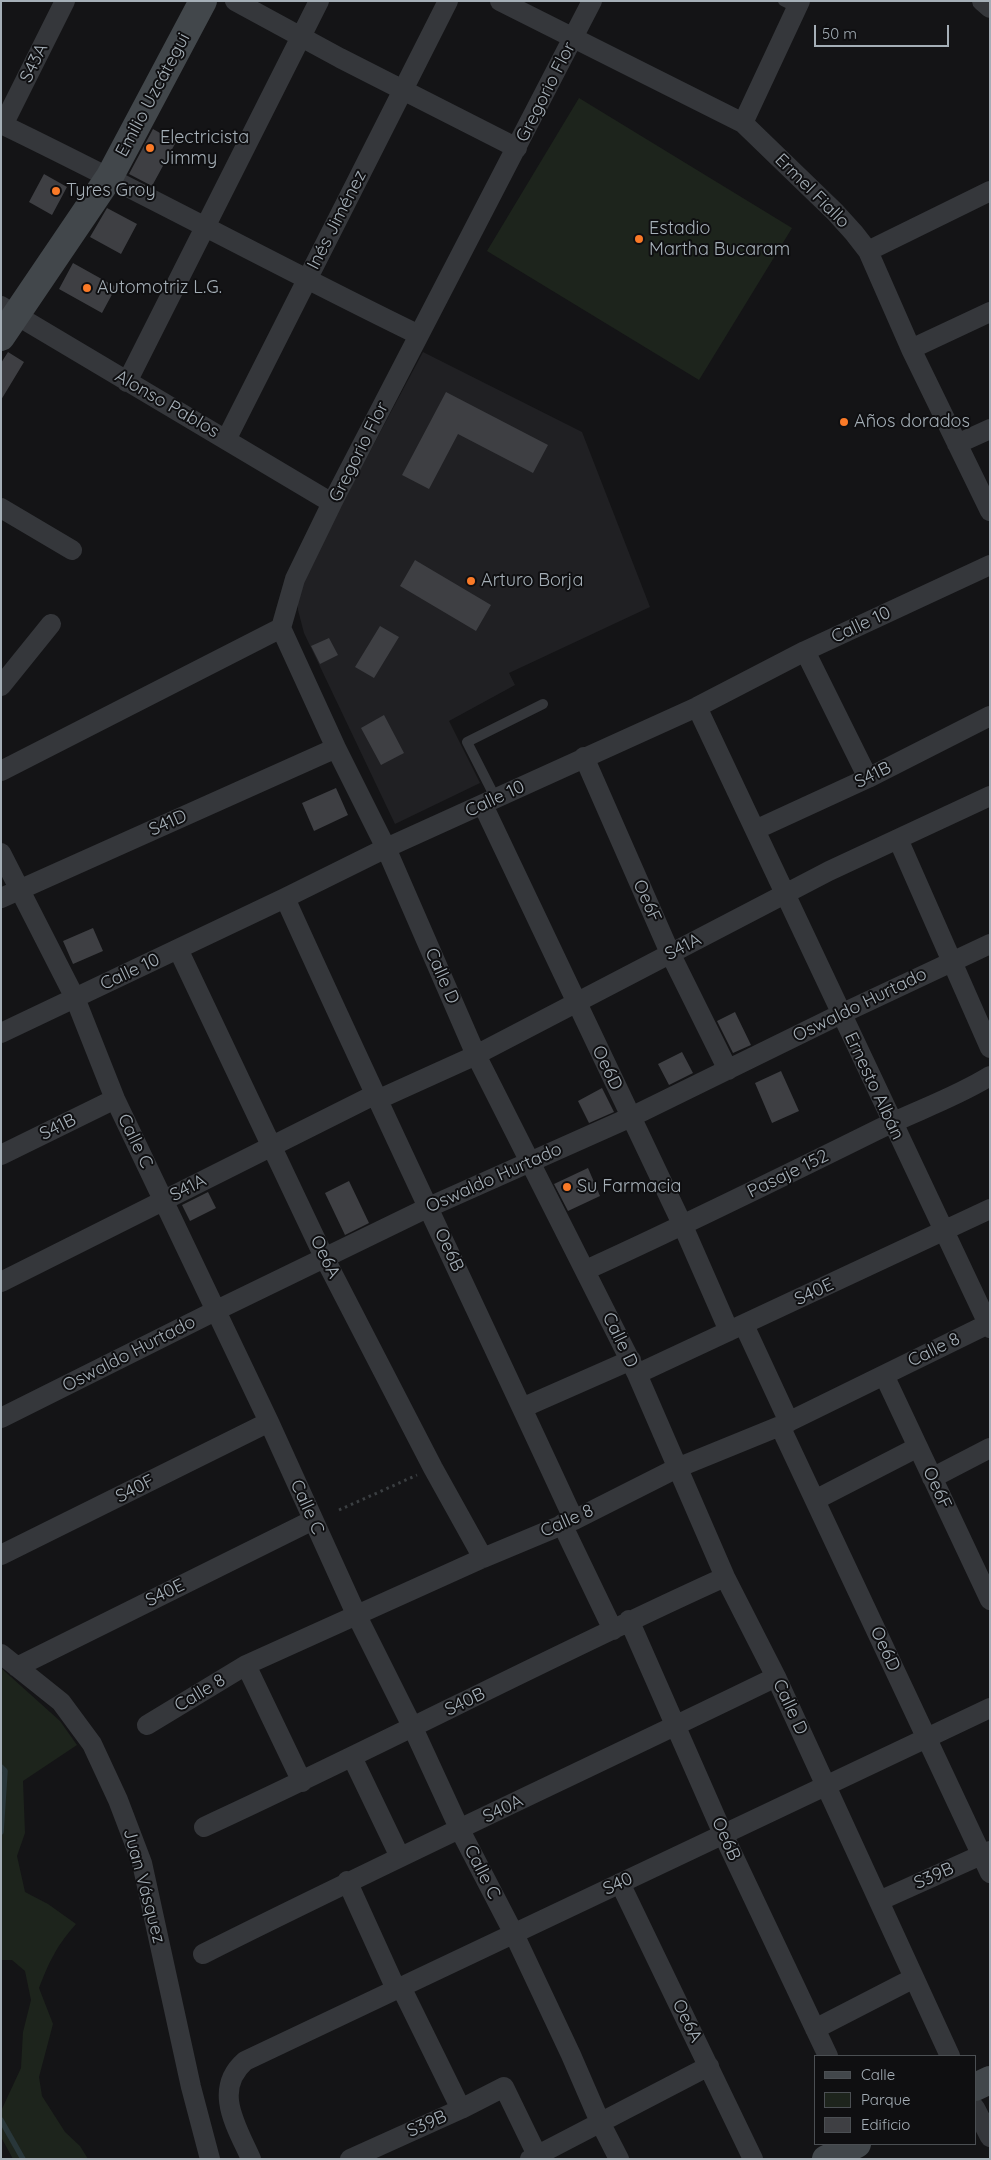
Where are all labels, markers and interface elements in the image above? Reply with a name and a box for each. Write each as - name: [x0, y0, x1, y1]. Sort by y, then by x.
- scale bar: [816, 15, 951, 47]
- text: 50 m: [822, 24, 857, 43]
- street label: Emilio Uzcátegui: [111, 29, 195, 161]
- street label: Gregorio Flor: [512, 38, 580, 146]
- street label: S43A: [15, 40, 53, 86]
- place label: Electricista Jimmy: [160, 127, 249, 170]
- marker: Electricista Jimmy: [144, 142, 156, 154]
- street label: Ermel Fiallo: [770, 149, 854, 233]
- street label: Inés Jiménez: [303, 167, 371, 273]
- place label: Tyres Groy: [66, 180, 156, 202]
- marker: Tyres Groy: [50, 185, 62, 197]
- place label: Estadio Martha Bucaram: [649, 218, 790, 260]
- marker: Estadio Martha Bucaram: [633, 233, 645, 245]
- place label: Automotriz L.G.: [97, 277, 222, 299]
- marker: Automotriz L.G.: [81, 282, 93, 294]
- street label: Alonso Pablos: [111, 365, 223, 443]
- street label: Gregorio Flor: [325, 398, 393, 506]
- place label: Años dorados: [854, 411, 970, 433]
- marker: Años dorados: [838, 416, 850, 428]
- place label: Arturo Borja: [481, 570, 583, 592]
- marker: Arturo Borja: [465, 575, 477, 587]
- street label: Calle 10: [828, 602, 894, 648]
- street label: S41B: [851, 757, 895, 793]
- street label: Calle 10: [462, 776, 528, 822]
- street label: S41D: [146, 805, 190, 841]
- street label: Oe6F: [628, 877, 666, 925]
- street label: S41A: [661, 929, 705, 965]
- street label: Calle D: [420, 945, 464, 1007]
- street label: Calle 10: [97, 949, 163, 995]
- street label: Oswaldo Hurtado: [790, 963, 930, 1047]
- street label: Ernesto Albán: [840, 1029, 908, 1143]
- street label: Oe6D: [587, 1042, 627, 1094]
- street label: S41B: [36, 1109, 80, 1145]
- street label: Calle C: [113, 1110, 157, 1172]
- street label: Oswaldo Hurtado: [423, 1138, 565, 1218]
- street label: Pasaje 152: [744, 1145, 832, 1203]
- street label: S41A: [166, 1170, 210, 1206]
- place label: Su Farmacia: [577, 1176, 681, 1198]
- marker: Su Farmacia: [561, 1181, 573, 1193]
- street label: Oe6B: [430, 1225, 468, 1275]
- street label: Oe6A: [305, 1232, 345, 1282]
- street label: S40E: [791, 1274, 837, 1310]
- street label: Calle D: [597, 1309, 643, 1371]
- street label: Oswaldo Hurtado: [59, 1311, 199, 1397]
- street label: Calle 8: [904, 1328, 964, 1372]
- street label: Oe6F: [918, 1464, 956, 1512]
- street label: S40F: [112, 1470, 158, 1508]
- street label: Calle C: [285, 1476, 329, 1538]
- street label: Calle 8: [537, 1500, 597, 1542]
- street label: S40E: [142, 1574, 188, 1612]
- street label: Oe6D: [865, 1623, 905, 1675]
- street label: Calle 8: [171, 1669, 229, 1717]
- street label: Calle D: [768, 1676, 812, 1738]
- street label: S40B: [441, 1683, 489, 1721]
- street label: S40A: [479, 1790, 527, 1828]
- street label: Oe6B: [707, 1814, 745, 1864]
- street label: Juan Vásquez: [118, 1826, 170, 1946]
- street label: Calle C: [459, 1841, 505, 1903]
- street label: S39B: [911, 1858, 957, 1894]
- street label: S40: [600, 1868, 636, 1900]
- street label: Oe6A: [667, 1996, 707, 2046]
- legend: [814, 2055, 976, 2145]
- text: Calle: [861, 2065, 895, 2084]
- text: Parque: [861, 2090, 911, 2109]
- street label: S39B: [404, 2106, 450, 2142]
- text: Edificio: [861, 2115, 910, 2134]

